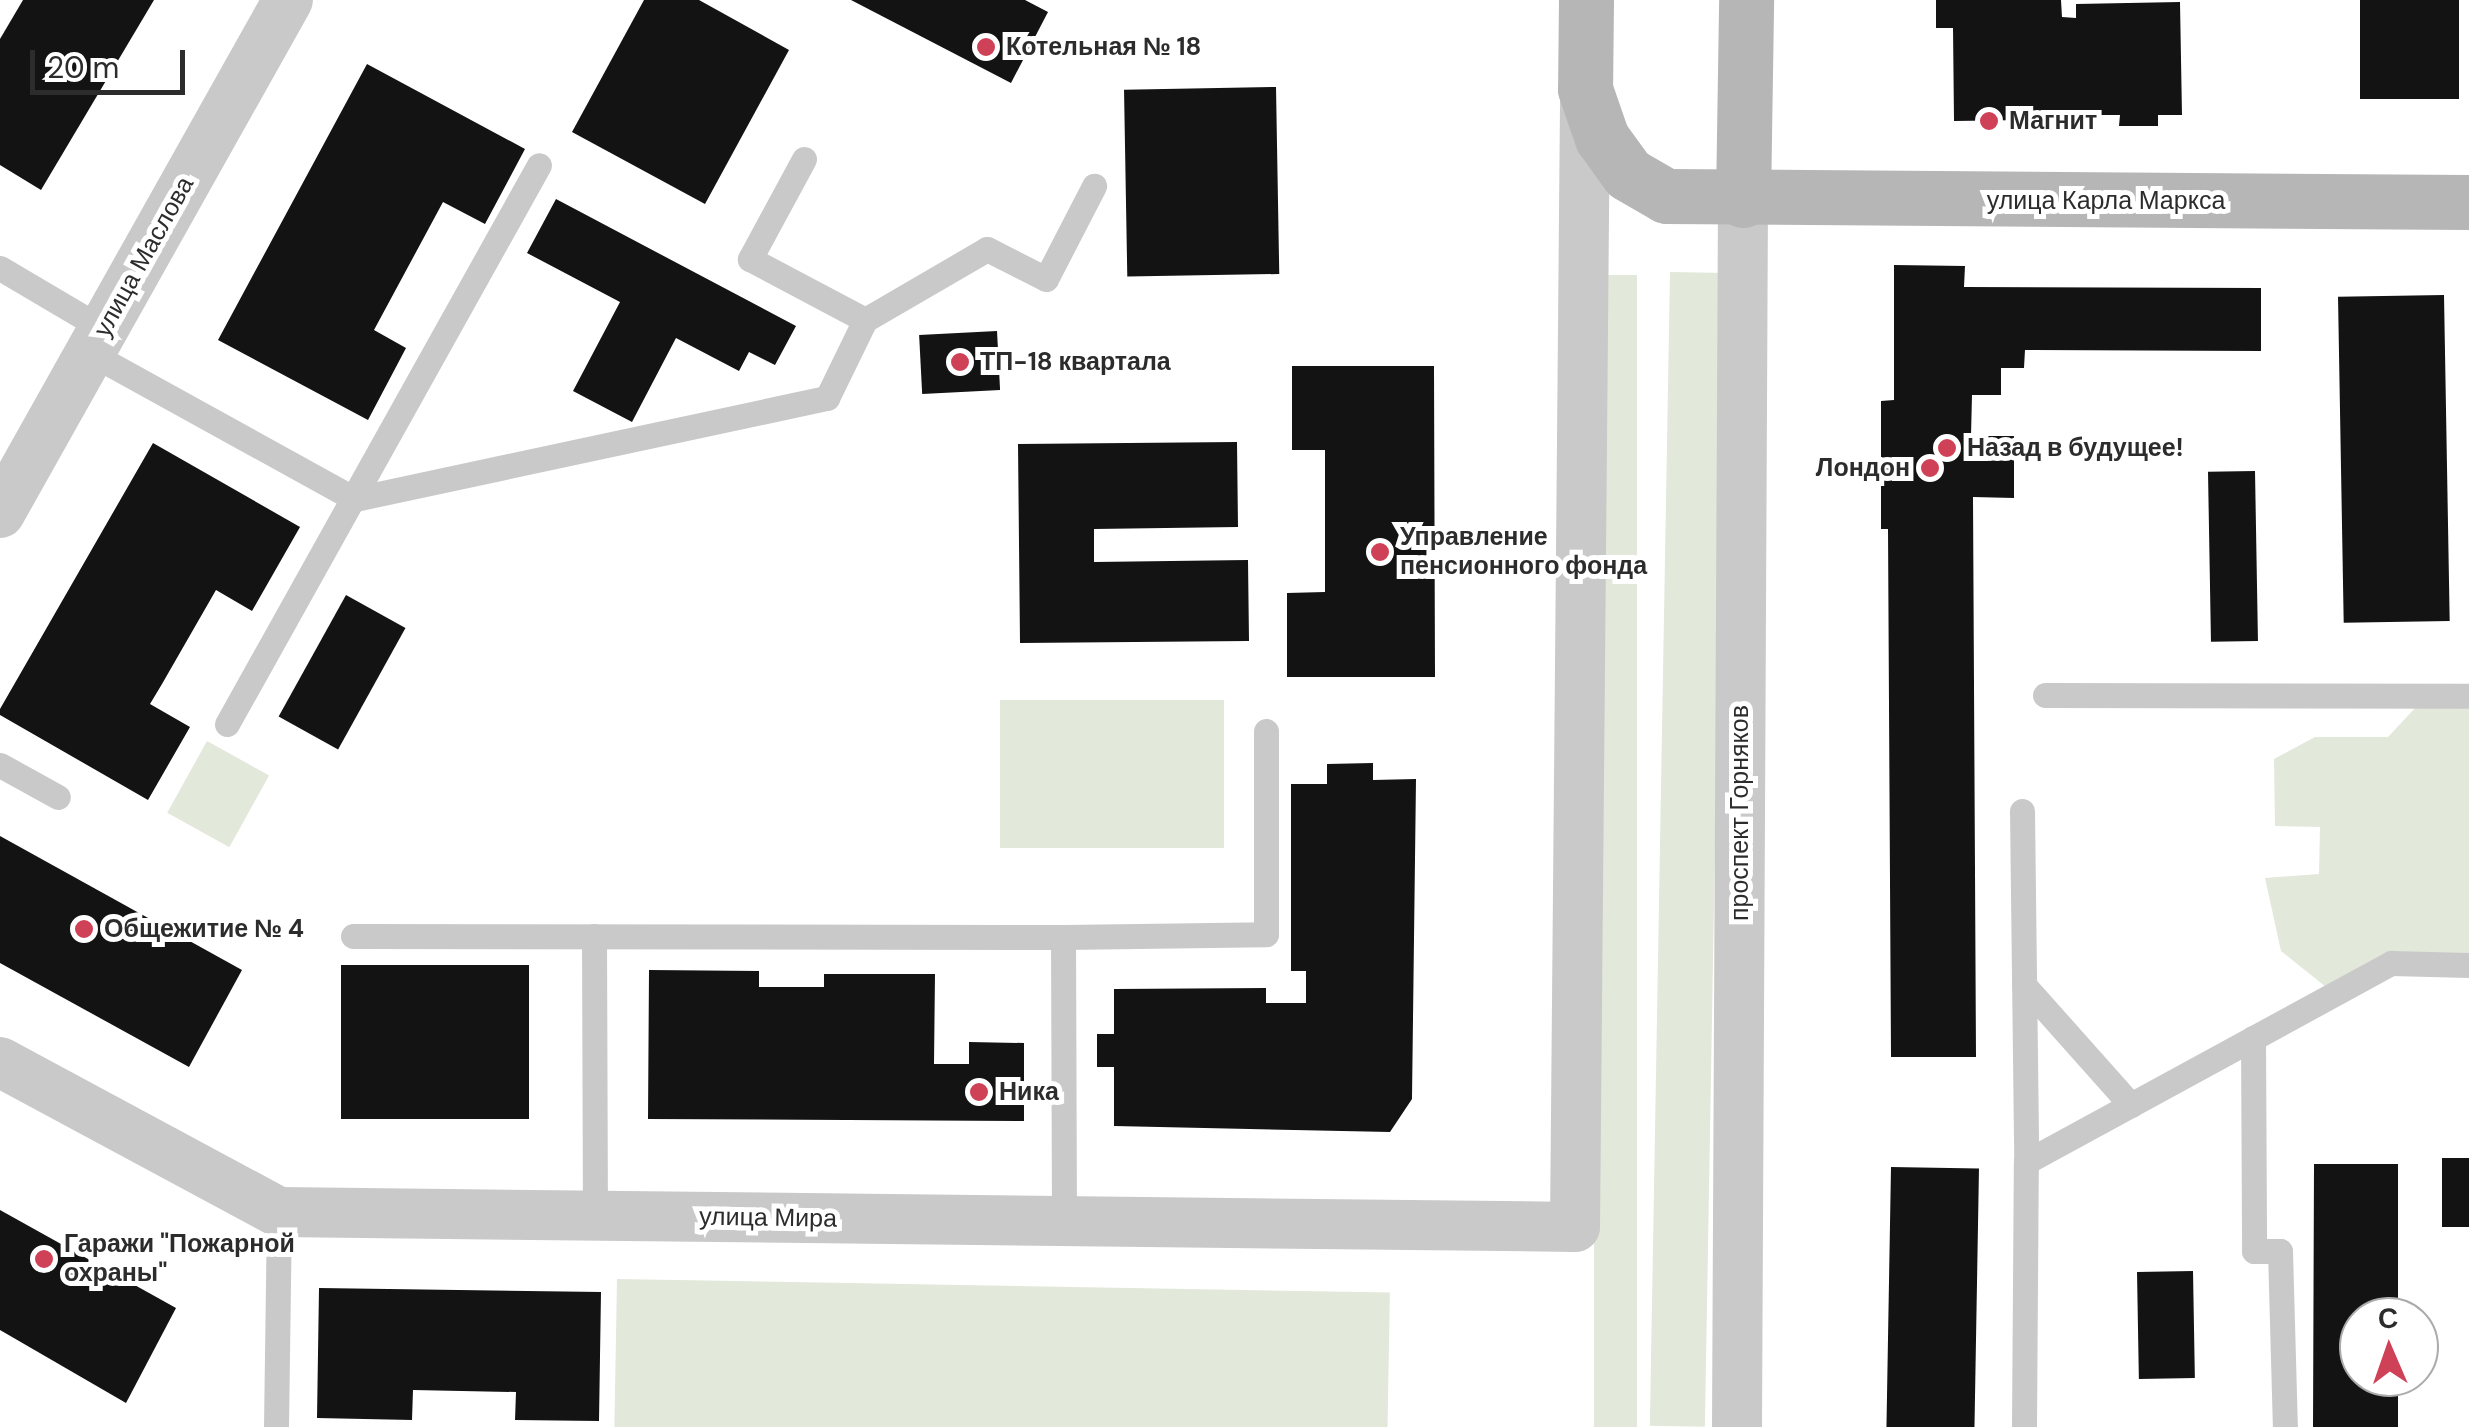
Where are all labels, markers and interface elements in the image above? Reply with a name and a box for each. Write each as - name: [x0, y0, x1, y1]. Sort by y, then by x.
- scale bar: [35, 30, 190, 92]
- place label: Котельная № 18: [1006, 32, 1201, 62]
- marker: Котельная № 18: [975, 36, 997, 58]
- text: 20 m: [47, 48, 119, 87]
- place label: Магнит: [2009, 106, 2097, 136]
- marker: Магнит: [1978, 110, 2000, 132]
- street label: улица Маслова: [88, 172, 200, 342]
- street label: улица Карла Маркса: [1987, 186, 2225, 216]
- place label: ТП-18 квартала: [980, 347, 1171, 377]
- marker: ТП-18 квартала: [949, 351, 971, 373]
- place label: Назад в будущее!: [1967, 433, 2183, 463]
- marker: Назад в будущее!: [1936, 437, 1958, 459]
- place label: Лондон: [1816, 453, 1910, 483]
- marker: Лондон: [1919, 457, 1941, 479]
- place label: Управление пенсионного фонда: [1400, 523, 1647, 582]
- marker: Управление пенсионного фонда: [1369, 541, 1391, 563]
- street label: проспект Горняков: [1725, 705, 1755, 921]
- place label: Общежитие № 4: [104, 914, 304, 944]
- marker: Общежитие № 4: [73, 918, 95, 940]
- place label: Ника: [999, 1077, 1059, 1107]
- marker: Ника: [968, 1081, 990, 1103]
- street label: улица Мира: [699, 1202, 837, 1234]
- place label: Гаражи "Пожарной охраны": [64, 1230, 295, 1289]
- marker: Гаражи "Пожарной охраны": [33, 1248, 55, 1270]
- north arrow: [2339, 1297, 2439, 1397]
- text: С: [2377, 1300, 2399, 1337]

